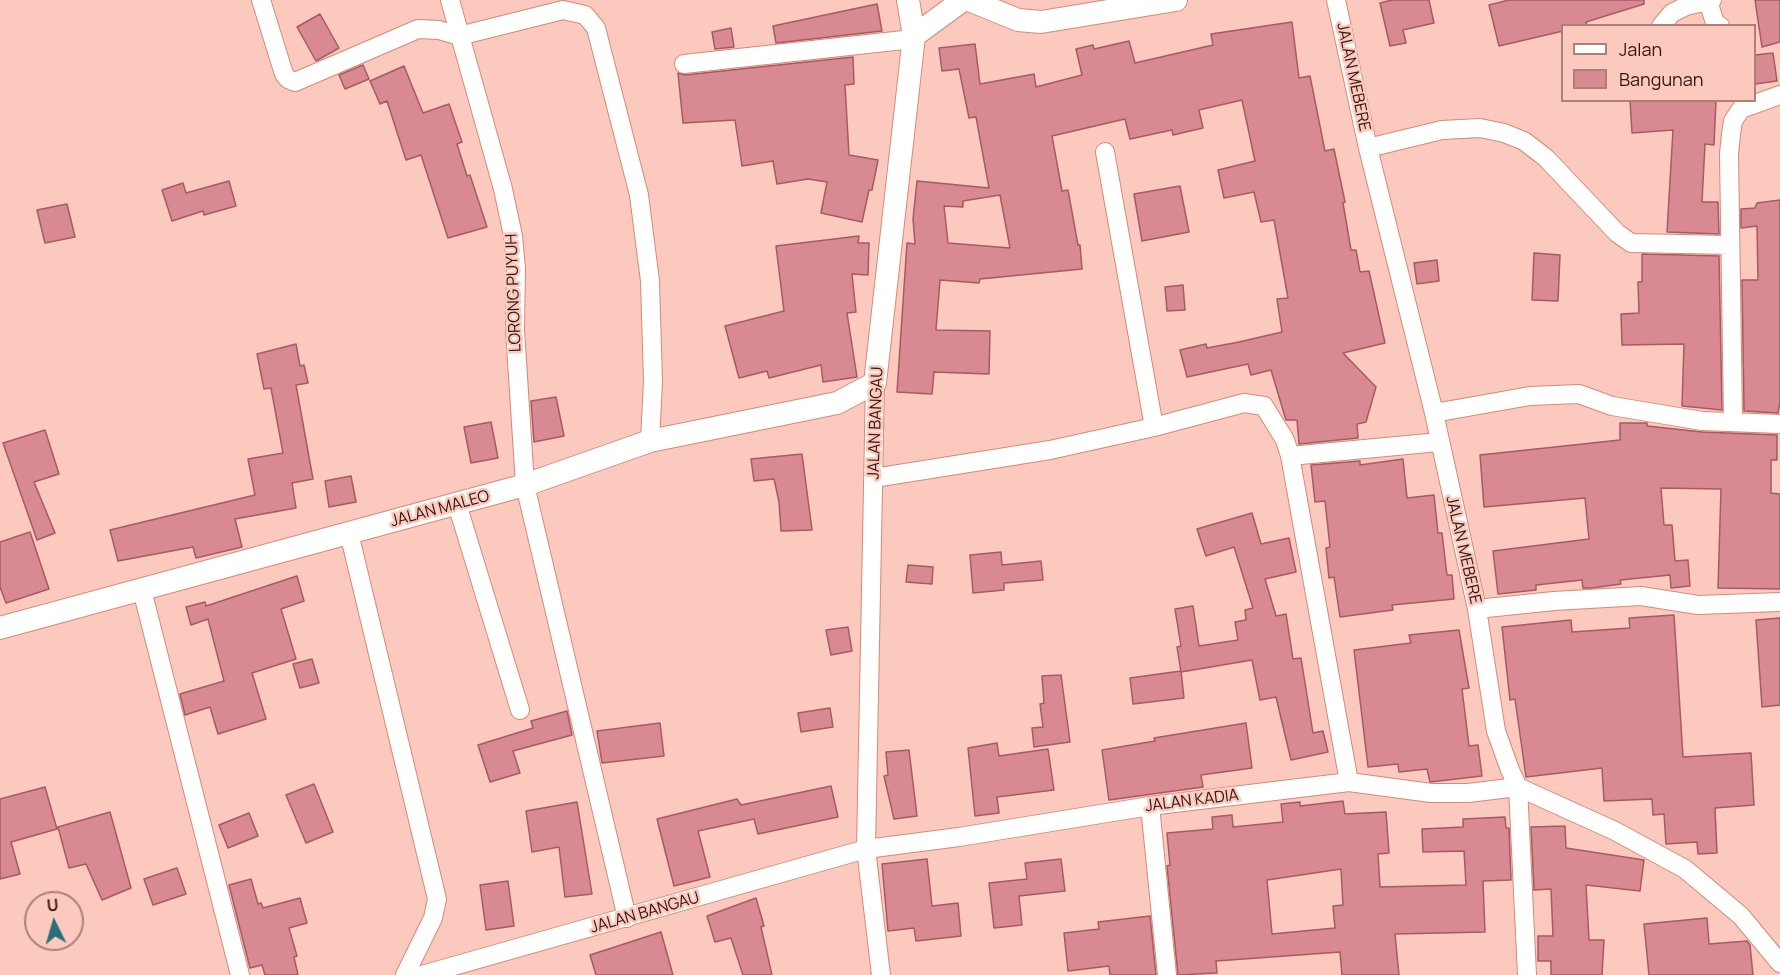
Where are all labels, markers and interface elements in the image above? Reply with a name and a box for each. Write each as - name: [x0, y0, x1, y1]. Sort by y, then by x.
- street label: JALAN MEBERE: [1332, 21, 1374, 133]
- legend: [1561, 24, 1756, 102]
- text: Jalan: [1619, 37, 1662, 61]
- text: Bangunan: [1619, 67, 1703, 91]
- street label: LORONG PUYUH: [502, 233, 526, 353]
- street label: JALAN BANGAU: [864, 366, 888, 480]
- street label: JALAN MALEO: [388, 487, 492, 531]
- street label: JALAN MEBERE: [1441, 494, 1485, 606]
- street label: JALAN KADIA: [1144, 786, 1240, 816]
- street label: JALAN BANGAU: [588, 888, 702, 938]
- north arrow: [24, 891, 84, 951]
- text: U: [46, 894, 59, 917]

